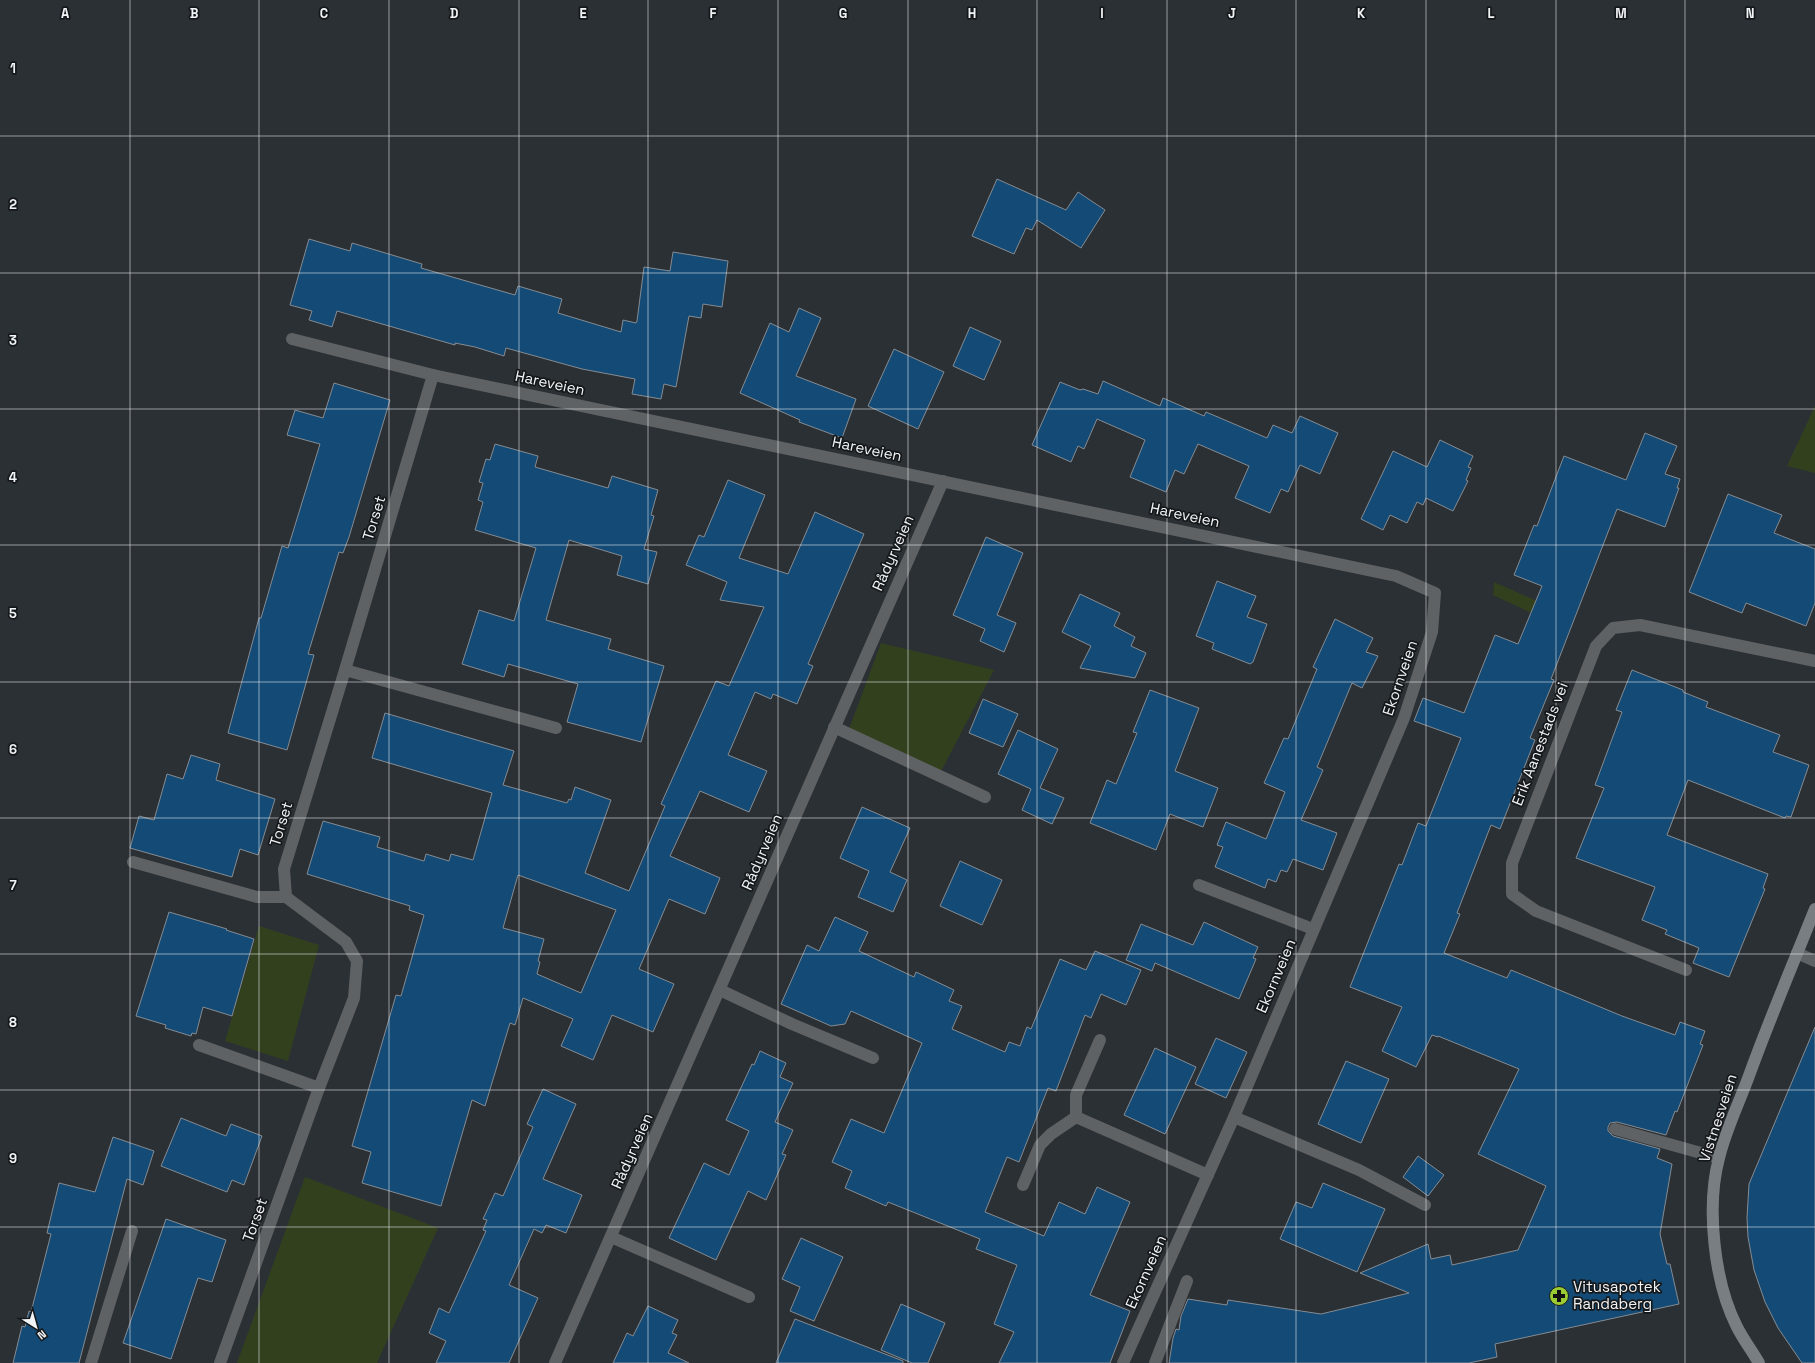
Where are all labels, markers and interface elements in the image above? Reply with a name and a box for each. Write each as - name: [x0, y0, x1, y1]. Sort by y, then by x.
- text: A: [61, 5, 70, 22]
- text: B: [190, 5, 199, 22]
- text: C: [320, 5, 328, 22]
- text: D: [450, 5, 459, 22]
- text: E: [579, 5, 587, 22]
- text: F: [710, 5, 717, 22]
- text: G: [839, 5, 847, 22]
- text: H: [968, 5, 976, 22]
- text: I: [1100, 5, 1104, 22]
- text: J: [1228, 5, 1236, 22]
- text: K: [1357, 5, 1366, 22]
- text: L: [1487, 5, 1495, 22]
- text: M: [1615, 5, 1627, 22]
- text: N: [1746, 5, 1754, 22]
- text: 1: [10, 60, 16, 77]
- text: 2: [9, 196, 17, 213]
- text: 3: [9, 332, 17, 349]
- street label: Hareveien: [513, 366, 587, 399]
- street label: Hareveien: [830, 432, 904, 465]
- text: 4: [9, 469, 17, 486]
- street label: Torset: [358, 493, 389, 542]
- street label: Hareveien: [1148, 498, 1222, 531]
- street label: Rådyrveien: [867, 512, 918, 594]
- text: 5: [9, 605, 17, 622]
- street label: Ekornveien: [1378, 638, 1421, 718]
- street label: Erik Aanestads vei: [1507, 680, 1572, 808]
- text: 6: [9, 741, 17, 758]
- street label: Torset: [265, 799, 296, 848]
- street label: Rådyrveien: [737, 811, 786, 893]
- text: 7: [9, 877, 17, 894]
- street label: Ekornveien: [1251, 936, 1300, 1016]
- text: 8: [9, 1014, 17, 1031]
- street label: Vistnesveien: [1694, 1071, 1741, 1164]
- street label: Rådyrveien: [606, 1110, 657, 1192]
- text: 9: [9, 1150, 17, 1167]
- street label: Torset: [238, 1195, 271, 1244]
- street label: Ekornveien: [1121, 1232, 1170, 1311]
- place label: Vitusapotek Randaberg: [1573, 1277, 1661, 1313]
- pharmacy icon: Vitusapotek Randaberg: [1548, 1285, 1570, 1307]
- north arrow: [16, 1307, 56, 1347]
- text: N: [35, 1327, 49, 1343]

